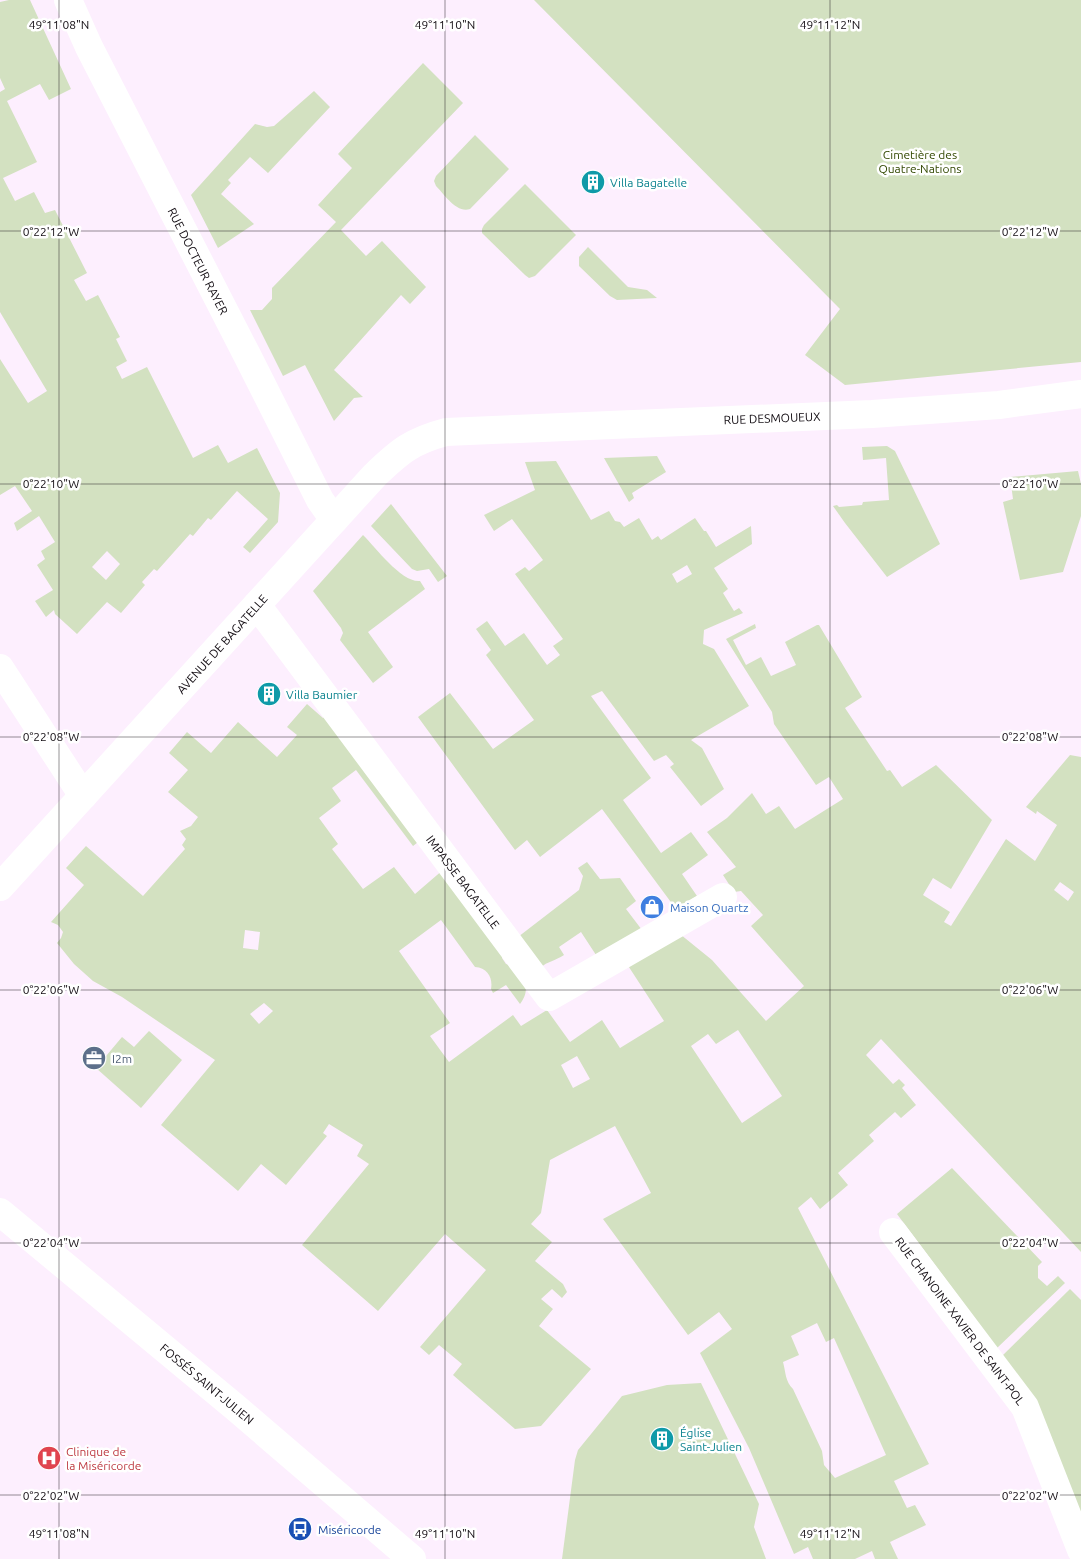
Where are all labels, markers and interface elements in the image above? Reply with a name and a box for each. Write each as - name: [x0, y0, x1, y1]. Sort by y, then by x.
- text: 49°11'08"N: [29, 18, 89, 31]
- text: 49°11'10"N: [415, 18, 475, 31]
- text: 49°11'12"N: [800, 18, 860, 31]
- park label: Cimetière des Quatre-Nations: [878, 148, 962, 175]
- building icon: Villa Bagatelle: [580, 169, 606, 195]
- place label: Villa Bagatelle: [610, 176, 687, 189]
- street label: RUE DOCTEUR RAYER: [165, 205, 231, 317]
- text: 0°22'12"W: [23, 225, 79, 238]
- text: 0°22'12"W: [1002, 225, 1058, 238]
- street label: RUE DESMOUEUX: [723, 410, 821, 426]
- text: 0°22'10"W: [23, 477, 79, 490]
- text: 0°22'10"W: [1002, 477, 1058, 490]
- street label: AVENUE DE BAGATELLE: [174, 592, 270, 696]
- building icon: Villa Baumier: [256, 681, 282, 707]
- place label: Villa Baumier: [286, 688, 358, 701]
- text: 0°22'08"W: [23, 730, 79, 743]
- text: 0°22'08"W: [1002, 730, 1058, 743]
- street label: IMPASSE BAGATELLE: [424, 833, 502, 931]
- shop icon: Maison Quartz: [639, 894, 665, 920]
- place label: Maison Quartz: [670, 901, 749, 914]
- text: 0°22'06"W: [23, 983, 79, 996]
- text: 0°22'06"W: [1002, 983, 1058, 996]
- office icon: I2m: [81, 1045, 107, 1071]
- place label: I2m: [112, 1052, 132, 1065]
- street label: RUE CHANOINE XAVIER DE SAINT-POL: [893, 1235, 1027, 1407]
- text: 0°22'04"W: [23, 1236, 79, 1249]
- text: 0°22'04"W: [1002, 1236, 1058, 1249]
- street label: FOSSÉS SAINT-JULIEN: [158, 1341, 256, 1427]
- building icon: Église Saint-Julien: [649, 1426, 675, 1452]
- place label: Église Saint-Julien: [680, 1426, 742, 1453]
- hospital icon: Clinique de la Miséricorde: [36, 1445, 62, 1471]
- place label: Clinique de la Miséricorde: [66, 1445, 141, 1472]
- text: 0°22'02"W: [23, 1489, 79, 1502]
- text: 0°22'02"W: [1002, 1489, 1058, 1502]
- bus stop icon: Miséricorde: [287, 1516, 313, 1542]
- place label: Miséricorde: [318, 1523, 381, 1536]
- text: 49°11'08"N: [29, 1527, 89, 1540]
- text: 49°11'10"N: [415, 1527, 475, 1540]
- text: 49°11'12"N: [800, 1527, 860, 1540]

